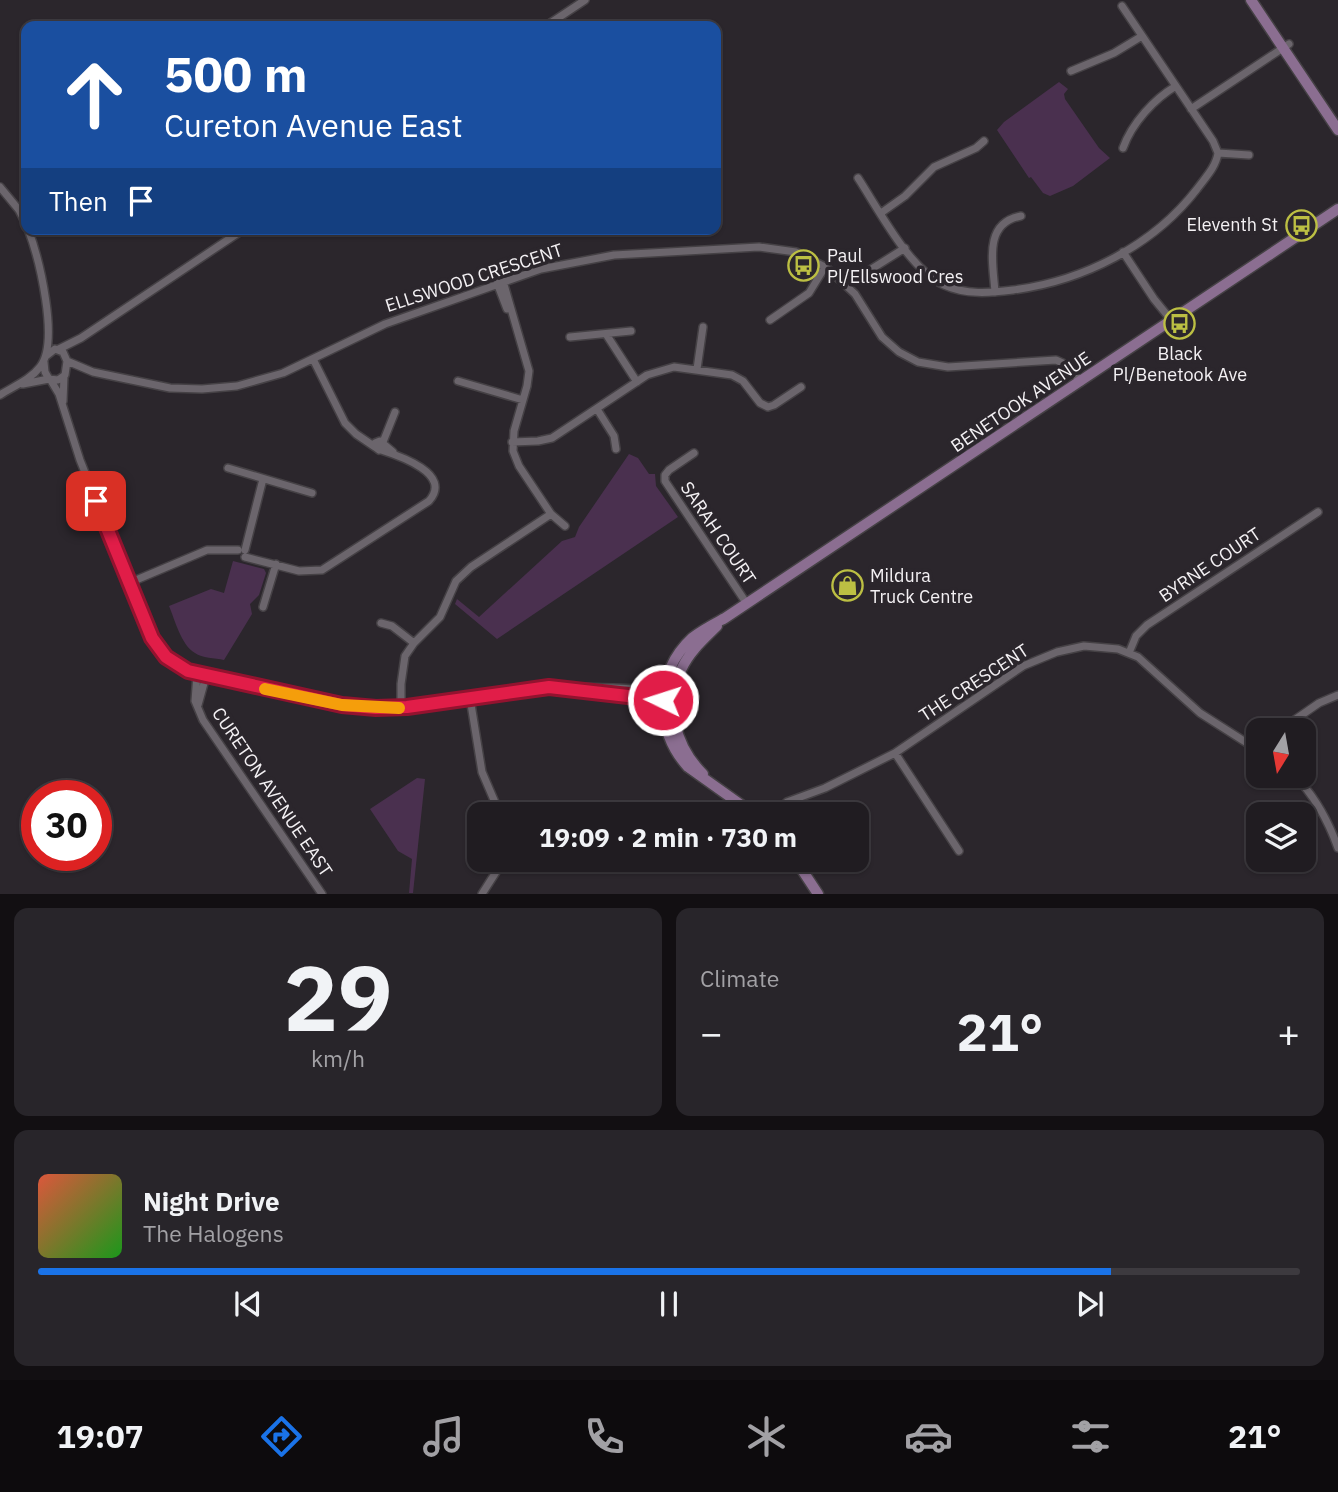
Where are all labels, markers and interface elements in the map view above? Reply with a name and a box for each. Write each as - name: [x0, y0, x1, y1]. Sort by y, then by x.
- text: 500 m: [164, 42, 308, 105]
- icon: ahead: [49, 49, 140, 140]
- text: Cureton Avenue East: [164, 104, 463, 146]
- icon: arrive: [122, 182, 160, 220]
- text: Then: [49, 184, 108, 218]
- bus stop icon: Eleventh St: [1284, 208, 1318, 242]
- place label: Eleventh St: [1186, 213, 1278, 236]
- street label: ELLSWOOD CRESCENT: [382, 238, 565, 317]
- place label: Paul Pl/Ellswood Cres: [827, 244, 963, 288]
- bus stop icon: Paul Pl/Ellswood Cres: [787, 249, 821, 283]
- bus stop icon: Black Pl/Benetook Ave: [1163, 306, 1197, 340]
- place label: Black Pl/Benetook Ave: [1113, 342, 1247, 386]
- street label: BENETOOK AVENUE: [946, 346, 1095, 457]
- pin: [66, 471, 126, 531]
- street label: SARAH COURT: [676, 477, 761, 589]
- icon: arrive: [77, 482, 115, 520]
- street label: BYRNE COURT: [1154, 522, 1265, 607]
- place label: Mildura Truck Centre: [870, 564, 973, 608]
- shop icon: Mildura Truck Centre: [830, 569, 864, 603]
- street label: THE CRESCENT: [915, 639, 1033, 727]
- position arrow: [626, 663, 700, 737]
- street label: CURETON AVENUE EAST: [207, 703, 338, 881]
- north arrow: [1246, 718, 1316, 788]
- map controls: [1246, 718, 1316, 872]
- speed limit sign: 30: [21, 780, 112, 871]
- button: layers: [1246, 802, 1316, 872]
- text: 19:09 · 2 min · 730 m: [539, 820, 797, 854]
- text: 29: [283, 938, 393, 1056]
- text: Climate: [700, 963, 779, 993]
- text: 21°: [957, 998, 1043, 1065]
- text: −: [700, 1008, 723, 1057]
- text: +: [1277, 1008, 1300, 1057]
- text: km/h: [311, 1043, 365, 1073]
- text: Night Drive: [143, 1184, 280, 1218]
- text: The Halogens: [143, 1218, 284, 1248]
- icon: previous: [229, 1285, 267, 1323]
- icon: pause: [650, 1285, 688, 1323]
- icon: next: [1071, 1285, 1109, 1323]
- icon: directions: [257, 1412, 306, 1461]
- icon: music: [419, 1412, 468, 1461]
- icon: phone: [580, 1412, 629, 1461]
- icon: climate: [742, 1412, 791, 1461]
- icon: car: [904, 1412, 953, 1461]
- icon: filters: [1066, 1412, 1115, 1461]
- text: 19:07: [56, 1415, 144, 1457]
- text: 21°: [1228, 1415, 1282, 1457]

